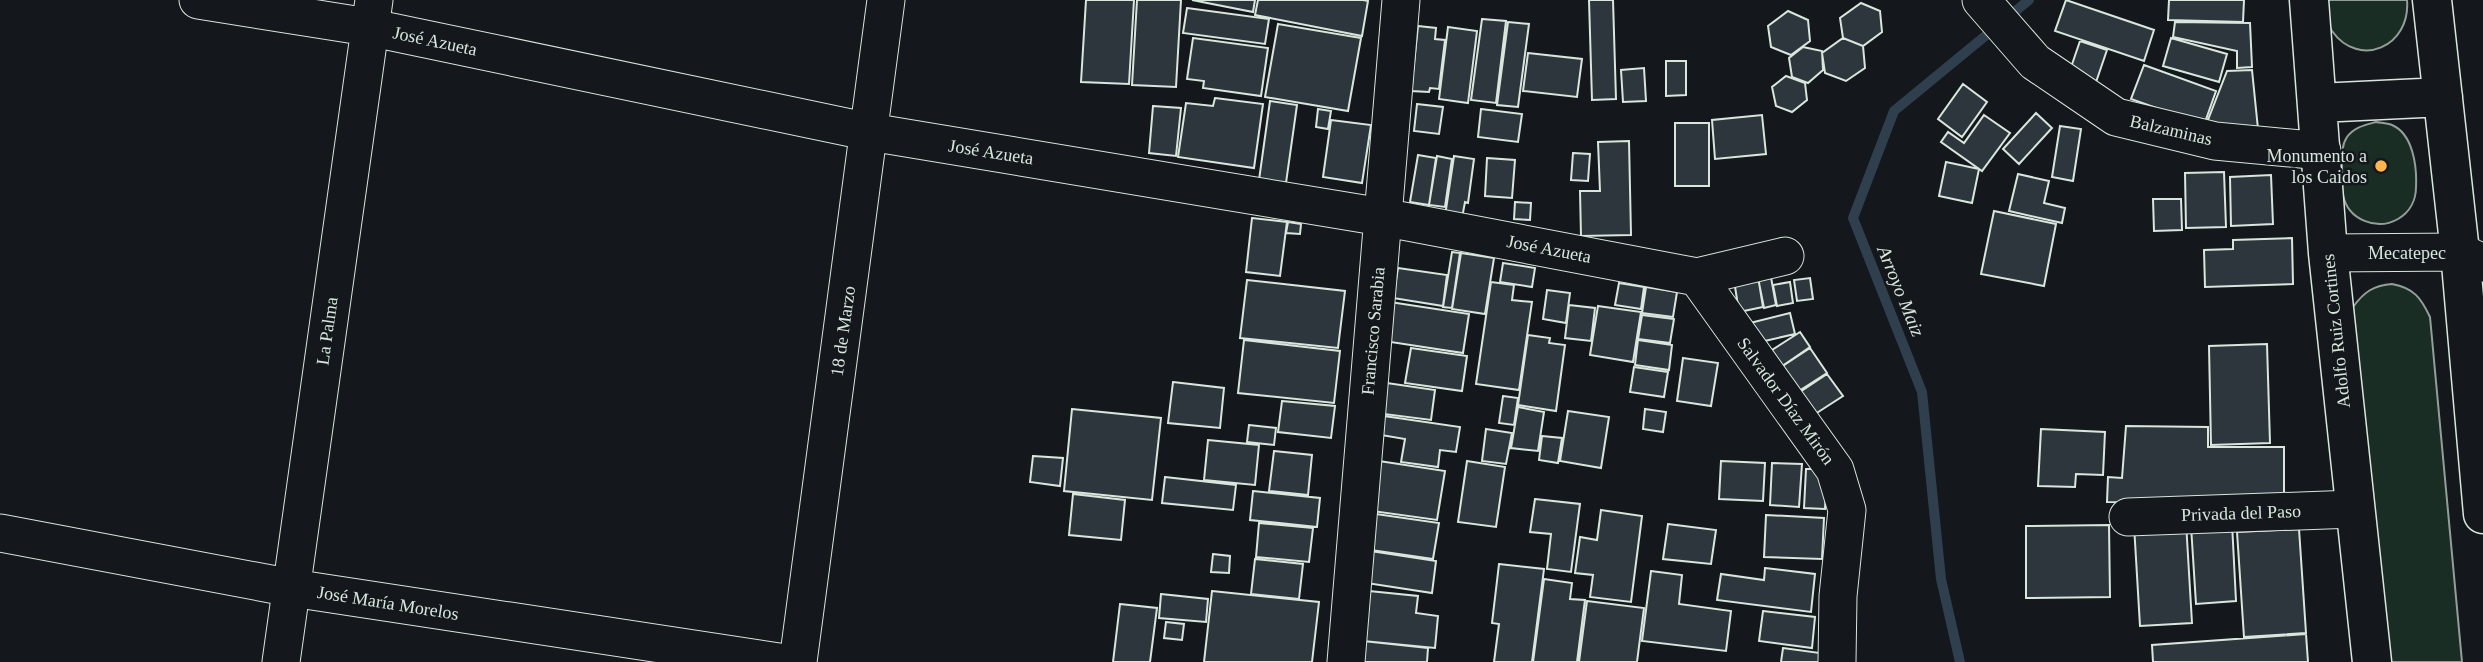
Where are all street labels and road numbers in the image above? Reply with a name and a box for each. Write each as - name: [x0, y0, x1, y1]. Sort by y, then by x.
- street label: José Azueta: [391, 22, 479, 60]
- street label: Balzaminas: [2128, 111, 2214, 149]
- street label: José Azueta: [947, 135, 1035, 169]
- street label: José Azueta: [1505, 231, 1593, 267]
- street label: Mecatepec: [2368, 243, 2446, 263]
- street label: Adolfo Ruiz Cortines: [2318, 253, 2354, 409]
- street label: Francisco Sarabia: [1357, 266, 1389, 396]
- street label: 18 de Marzo: [827, 285, 859, 377]
- street label: La Palma: [312, 296, 342, 366]
- street label: Salvador Díaz Mirón: [1733, 334, 1839, 468]
- street label: Privada del Paso: [2181, 501, 2301, 525]
- street label: José María Morelos: [316, 582, 460, 624]

